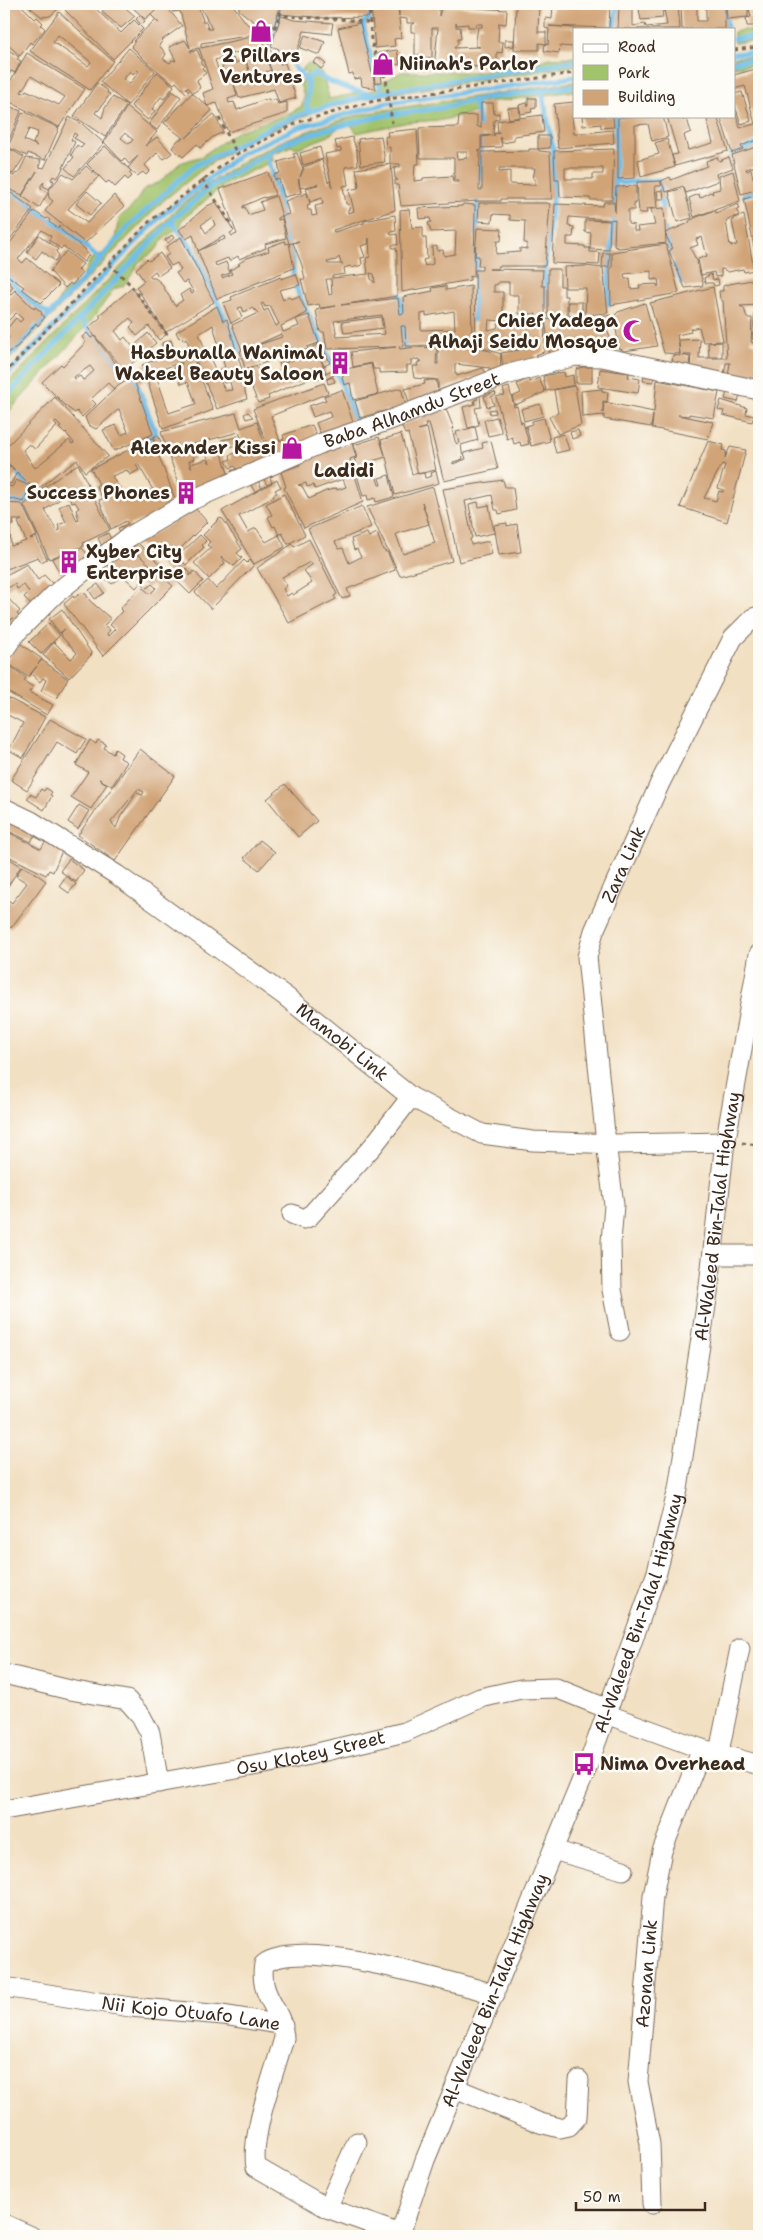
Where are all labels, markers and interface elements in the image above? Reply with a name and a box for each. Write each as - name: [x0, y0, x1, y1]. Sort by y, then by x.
- shop icon: 2 Pillars Ventures: [248, 18, 274, 44]
- legend: [573, 28, 736, 118]
- text: Road: [618, 37, 656, 57]
- place label: 2 Pillars Ventures: [219, 44, 303, 89]
- shop icon: Niinah's Parlor: [370, 51, 396, 77]
- place label: Niinah's Parlor: [399, 52, 538, 76]
- text: Park: [618, 63, 650, 83]
- text: Building: [618, 87, 675, 107]
- place label: Chief Yadega Alhaji Seidu Mosque: [428, 309, 619, 354]
- mosque icon: Chief Yadega Alhaji Seidu Mosque: [621, 318, 647, 344]
- place label: Hasbunalla Wanimal Wakeel Beauty Saloon: [115, 341, 324, 386]
- building icon: Hasbunalla Wanimal Wakeel Beauty Saloon: [327, 350, 353, 376]
- street label: Baba Alhamdu Street: [321, 366, 503, 454]
- shop icon: Alexander Kissi: [279, 435, 305, 461]
- place label: Alexander Kissi: [130, 436, 276, 460]
- district label: Ladidi: [314, 458, 374, 483]
- building icon: Success Phones: [173, 480, 199, 506]
- place label: Success Phones: [27, 481, 170, 505]
- place label: Xyber City Enterprise: [86, 540, 184, 585]
- building icon: Xyber City Enterprise: [56, 549, 82, 575]
- street label: Zara Link: [596, 822, 651, 907]
- street label: Mamobi Link: [291, 998, 394, 1086]
- street label: Al-Waleed Bin-Talal Highway: [689, 1090, 746, 1343]
- street label: Al-Waleed Bin-Talal Highway: [588, 1490, 689, 1737]
- street label: Osu Klotey Street: [234, 1725, 388, 1781]
- bus stop icon: Nima Overhead: [571, 1751, 597, 1777]
- place label: Nima Overhead: [600, 1752, 745, 1776]
- street label: Al-Waleed Bin-Talal Highway: [436, 1869, 554, 2111]
- street label: Azonan Link: [630, 1918, 663, 2029]
- street label: Nii Kojo Otuafo Lane: [100, 1991, 282, 2036]
- scale bar: [576, 2180, 704, 2212]
- text: 50 m: [583, 2187, 621, 2207]

